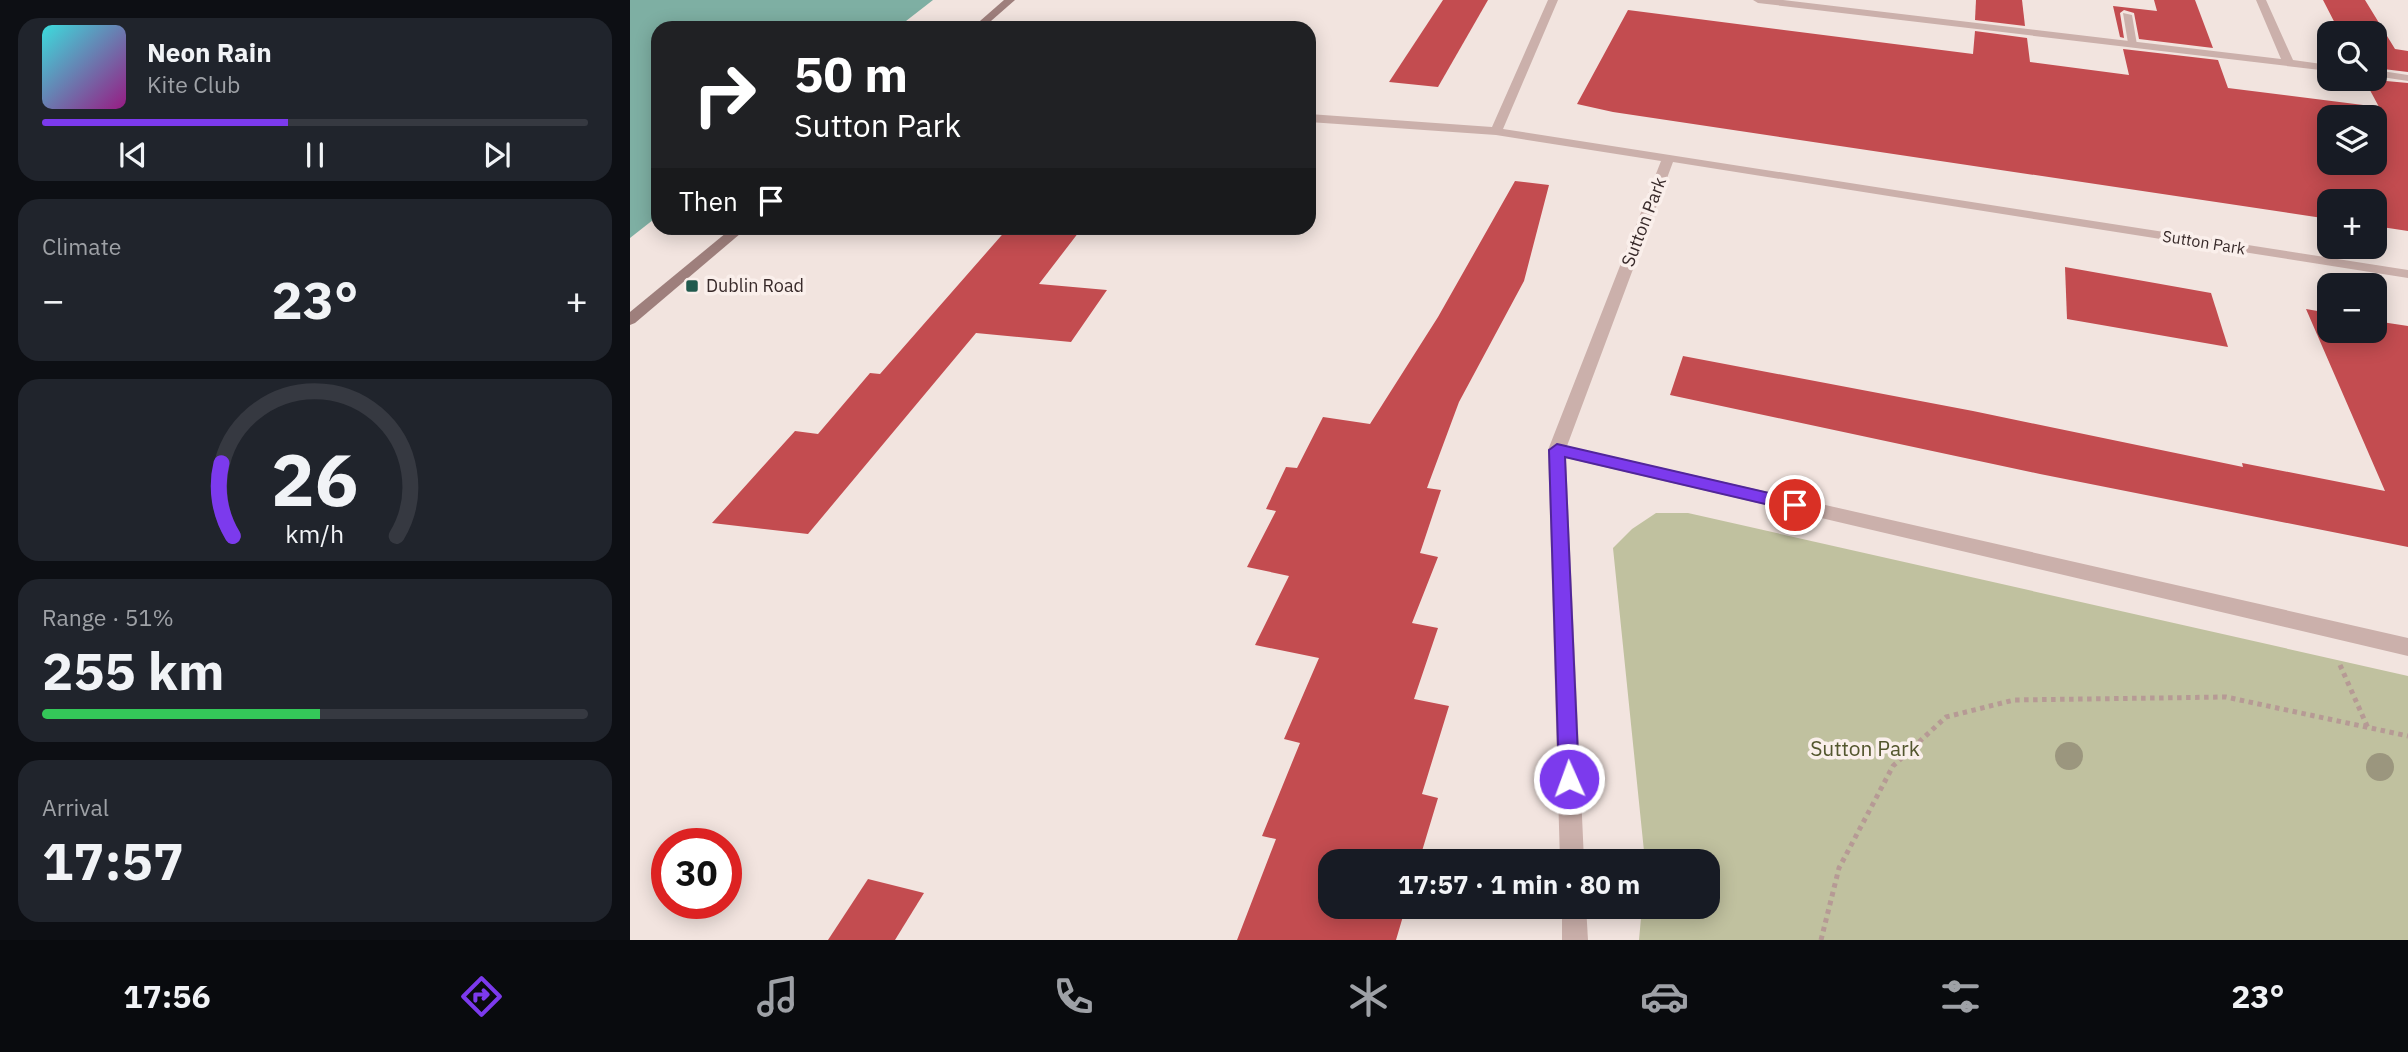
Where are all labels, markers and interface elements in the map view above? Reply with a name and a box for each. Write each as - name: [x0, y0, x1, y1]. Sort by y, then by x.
- map controls: [2317, 21, 2387, 343]
- button: search: [2317, 21, 2387, 91]
- text: Neon Rain: [147, 35, 272, 69]
- text: 50 m: [794, 42, 908, 105]
- icon: right: [679, 49, 770, 140]
- text: Kite Club: [147, 69, 240, 99]
- text: Sutton Park: [794, 104, 961, 146]
- button: layers: [2317, 105, 2387, 175]
- icon: previous: [114, 136, 152, 174]
- icon: pause: [296, 136, 334, 174]
- icon: next: [478, 136, 516, 174]
- street label: Sutton Park: [1616, 173, 1671, 270]
- icon: arrive: [752, 182, 790, 220]
- text: Then: [679, 184, 738, 218]
- button: +: [2317, 189, 2387, 259]
- street label: Sutton Park: [2161, 226, 2247, 259]
- text: Climate: [42, 231, 121, 261]
- text: 23°: [272, 266, 358, 333]
- button: −: [2317, 273, 2387, 343]
- place label: Dublin Road: [706, 274, 804, 297]
- text: −: [42, 275, 65, 324]
- text: +: [565, 275, 588, 324]
- marker: Dublin Road: [684, 278, 700, 294]
- text: 26: [271, 431, 359, 526]
- pin: [1765, 475, 1825, 535]
- icon: arrive: [1776, 486, 1814, 524]
- text: km/h: [286, 517, 344, 550]
- text: Range · 51%: [42, 602, 174, 632]
- text: 255 km: [42, 637, 224, 704]
- park label: Sutton Park: [1810, 734, 1920, 762]
- position arrow: [1532, 742, 1606, 816]
- text: Arrival: [42, 792, 109, 822]
- text: 17:57: [42, 827, 184, 894]
- speed limit sign: 30: [651, 828, 742, 919]
- text: 17:57 · 1 min · 80 m: [1398, 867, 1640, 901]
- icon: directions: [457, 972, 506, 1021]
- icon: music: [753, 972, 802, 1021]
- icon: phone: [1049, 972, 1098, 1021]
- icon: climate: [1344, 972, 1393, 1021]
- icon: car: [1640, 972, 1689, 1021]
- icon: filters: [1936, 972, 1985, 1021]
- text: 17:56: [123, 975, 211, 1017]
- text: 23°: [2231, 975, 2285, 1017]

